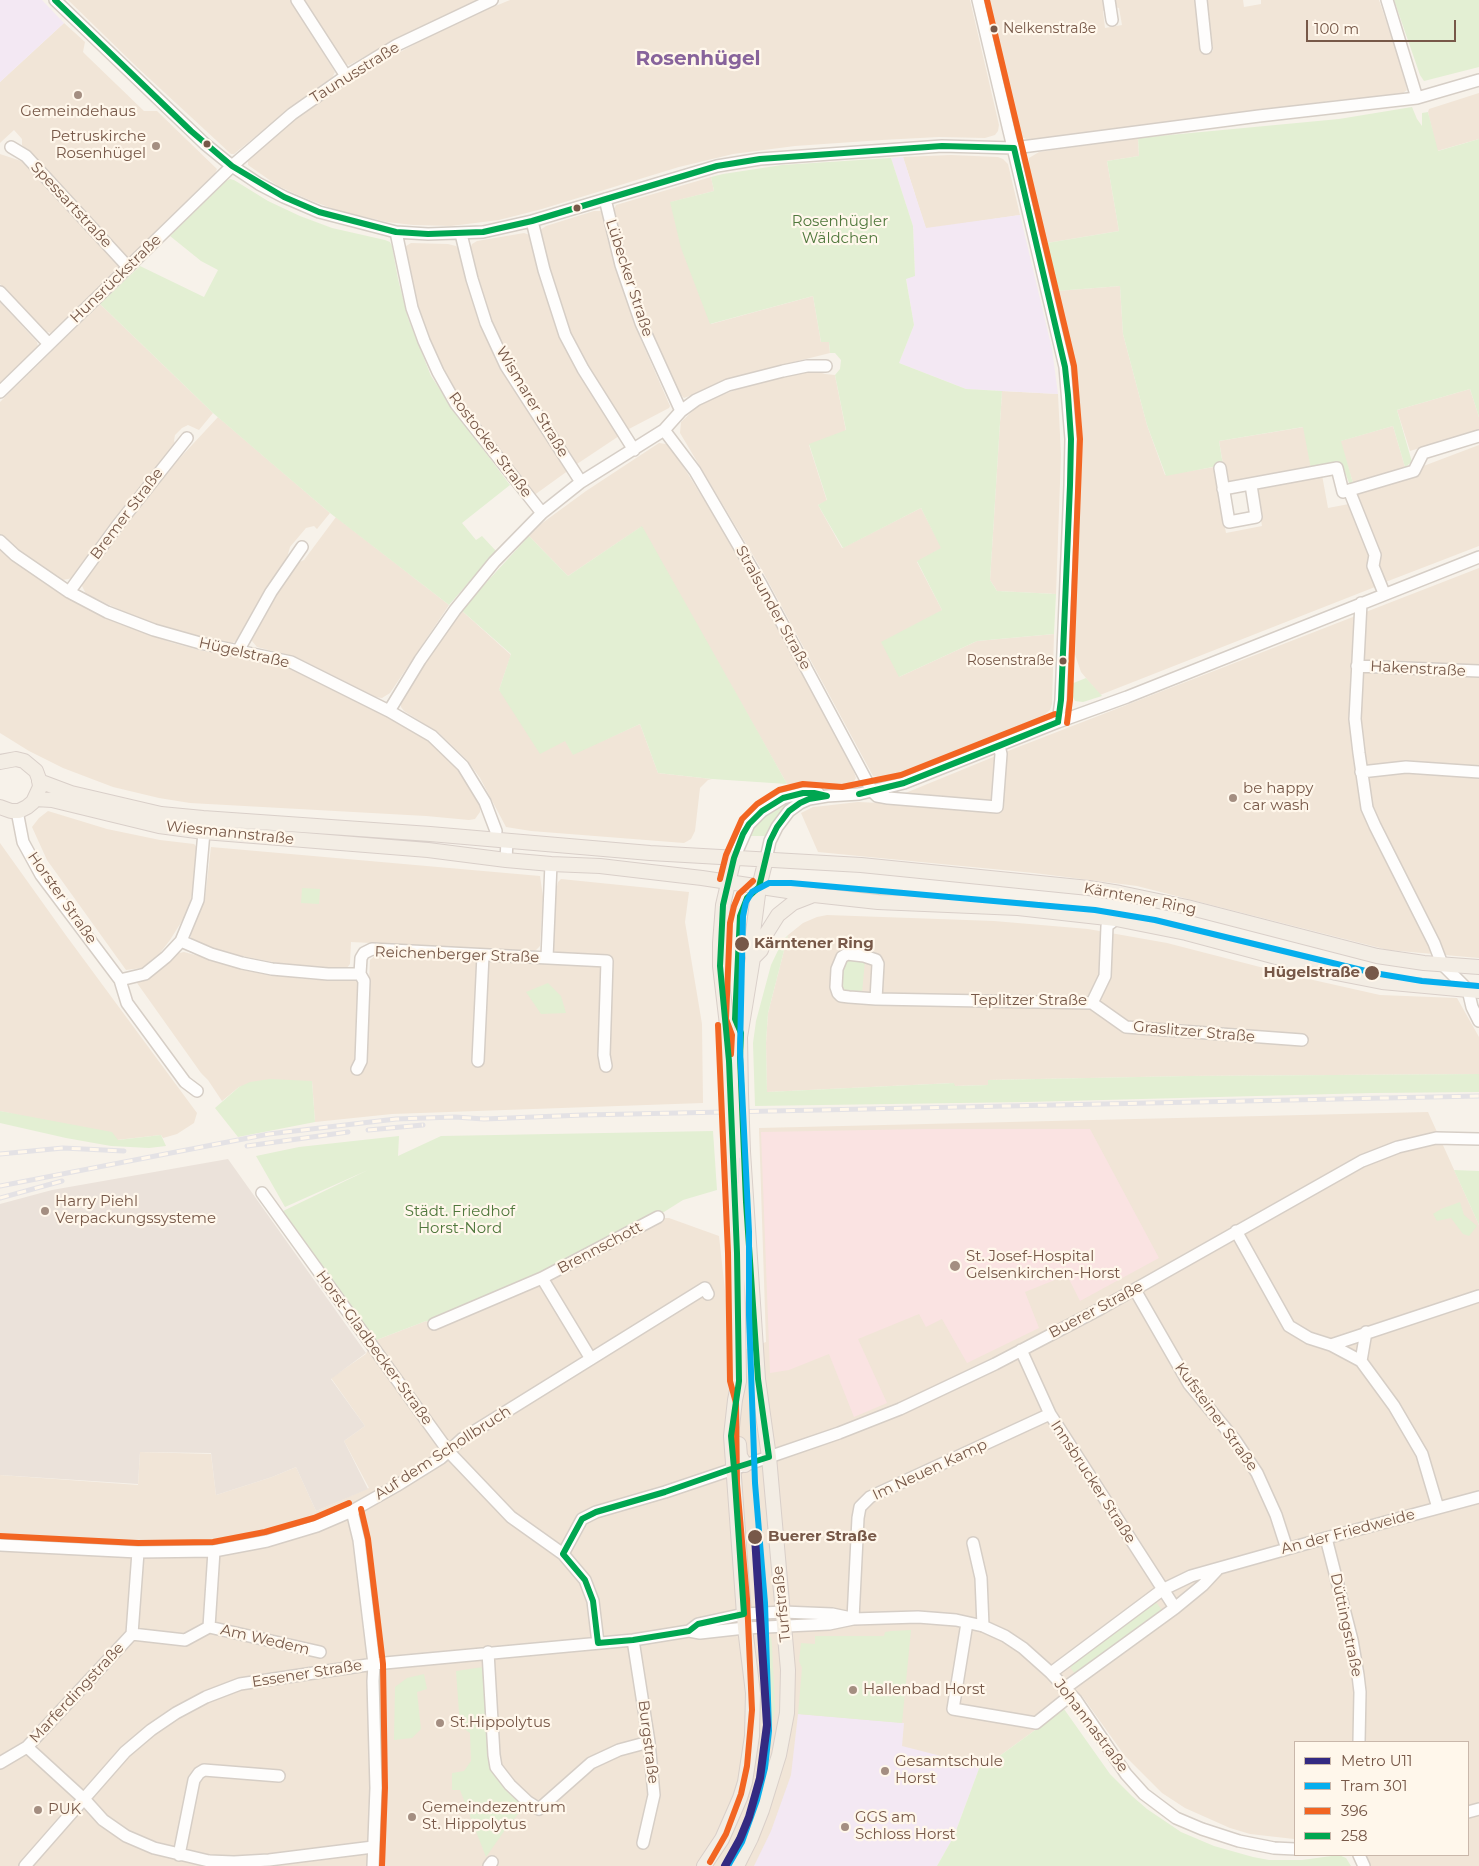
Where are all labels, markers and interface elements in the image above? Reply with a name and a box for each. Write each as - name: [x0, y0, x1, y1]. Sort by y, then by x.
- scale bar: [1309, 10, 1459, 42]
- text: 100 m: [1314, 19, 1359, 38]
- place label: Nelkenstraße: [1003, 21, 1096, 37]
- marker: Nelkenstraße: [989, 24, 999, 34]
- street label: Taunusstraße: [307, 39, 403, 107]
- district label: Rosenhügel: [635, 47, 761, 71]
- marker: Gemeindehaus: [72, 89, 84, 101]
- place label: Gemeindehaus: [20, 103, 136, 121]
- place label: Petruskirche Rosenhügel: [51, 128, 146, 163]
- unlabelled marker: [202, 139, 212, 149]
- marker: Petruskirche Rosenhügel: [150, 140, 162, 152]
- street label: Spessartstraße: [27, 158, 115, 252]
- unlabelled marker: [572, 203, 582, 213]
- park label: Rosenhügler Wäldchen: [792, 213, 888, 248]
- street label: Lübecker Straße: [601, 217, 657, 339]
- street label: Hunsrückstraße: [67, 231, 165, 327]
- street label: Wismarer Straße: [492, 343, 572, 461]
- street label: Rostocker Straße: [444, 389, 536, 501]
- street label: Bremer Straße: [87, 465, 167, 563]
- street label: Stralsunder Straße: [731, 543, 815, 673]
- street label: Hügelstraße: [197, 634, 291, 672]
- place label: Rosenstraße: [967, 653, 1054, 669]
- marker: Rosenstraße: [1058, 656, 1068, 666]
- street label: Hakenstraße: [1370, 658, 1466, 680]
- place label: be happy car wash: [1243, 780, 1313, 815]
- marker: be happy car wash: [1227, 792, 1239, 804]
- street label: Wiesmannstraße: [165, 817, 295, 849]
- street label: Horster Straße: [24, 848, 100, 948]
- street label: Kärntener Ring: [1082, 879, 1198, 919]
- marker: Kärntener Ring: [733, 935, 751, 953]
- place label: Kärntener Ring: [754, 935, 874, 953]
- street label: Reichenberger Straße: [374, 943, 540, 967]
- place label: Hügelstraße: [1264, 964, 1360, 982]
- marker: Hügelstraße: [1363, 964, 1381, 982]
- street label: Teplitzer Straße: [971, 992, 1087, 1010]
- street label: Graslitzer Straße: [1132, 1018, 1256, 1046]
- place label: Harry Piehl Verpackungssysteme: [55, 1193, 216, 1228]
- park label: Städt. Friedhof Horst-Nord: [405, 1203, 515, 1238]
- marker: Harry Piehl Verpackungssysteme: [39, 1205, 51, 1217]
- street label: Brennschott: [554, 1218, 646, 1278]
- place label: St. Josef-Hospital Gelsenkirchen-Horst: [966, 1248, 1120, 1283]
- marker: St. Josef-Hospital Gelsenkirchen-Horst: [948, 1259, 962, 1273]
- street label: Horst-Gladbecker-Straße: [312, 1267, 436, 1429]
- street label: Buerer Straße: [1046, 1278, 1146, 1342]
- street label: Kufsteiner Straße: [1171, 1359, 1261, 1475]
- street label: Auf dem Schollbruch: [372, 1402, 514, 1504]
- street label: Innsbrucker Straße: [1047, 1417, 1139, 1547]
- street label: Im Neuen Kamp: [870, 1436, 990, 1504]
- street label: An der Friedweide: [1279, 1505, 1417, 1559]
- marker: Buerer Straße: [746, 1528, 764, 1546]
- place label: Buerer Straße: [768, 1528, 877, 1546]
- street label: Turfstraße: [769, 1565, 795, 1643]
- street label: Düttingstraße: [1326, 1571, 1366, 1679]
- street label: Am Wedem: [219, 1621, 311, 1659]
- street label: Marferdingstraße: [26, 1639, 128, 1747]
- street label: Essener Straße: [251, 1656, 363, 1692]
- street label: Johannastraße: [1050, 1676, 1132, 1776]
- place label: Hallenbad Horst: [863, 1681, 985, 1699]
- marker: Hallenbad Horst: [847, 1684, 859, 1696]
- street label: Burgstraße: [634, 1699, 662, 1785]
- place label: St.Hippolytus: [450, 1714, 550, 1732]
- marker: St.Hippolytus: [434, 1717, 446, 1729]
- legend: [1294, 1741, 1469, 1856]
- text: Metro U11: [1341, 1751, 1412, 1770]
- place label: Gesamtschule Horst: [895, 1753, 1003, 1788]
- marker: Gesamtschule Horst: [879, 1765, 891, 1777]
- text: Tram 301: [1341, 1776, 1407, 1795]
- place label: Gemeindezentrum St. Hippolytus: [422, 1799, 566, 1834]
- place label: PUK: [48, 1801, 81, 1819]
- text: 396: [1341, 1801, 1368, 1820]
- marker: PUK: [32, 1804, 44, 1816]
- place label: GGS am Schloss Horst: [855, 1809, 956, 1844]
- marker: Gemeindezentrum St. Hippolytus: [406, 1811, 418, 1823]
- marker: GGS am Schloss Horst: [839, 1821, 851, 1833]
- text: 258: [1341, 1826, 1368, 1845]

